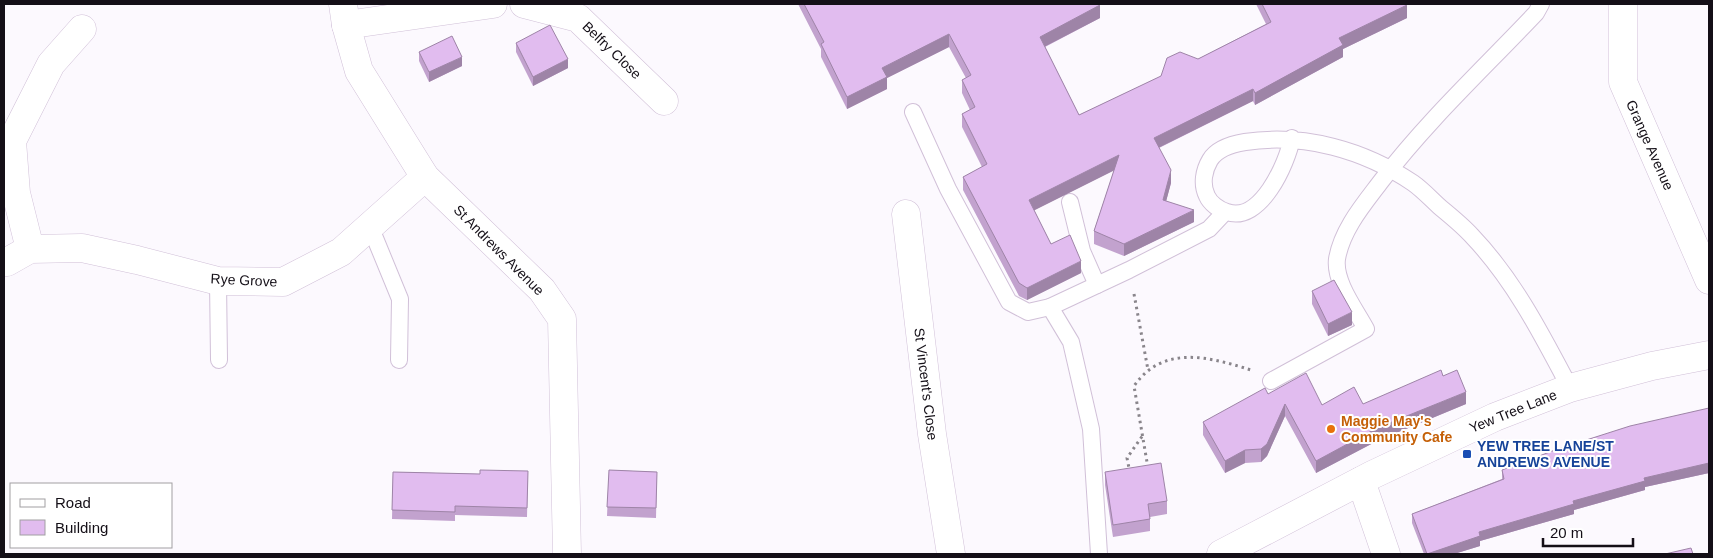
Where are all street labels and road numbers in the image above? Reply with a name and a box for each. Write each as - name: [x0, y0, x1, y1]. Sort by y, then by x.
- street label: Belfry Close: [579, 18, 645, 82]
- street label: Grange Avenue: [1623, 97, 1677, 193]
- street label: St Andrews Avenue: [451, 202, 548, 299]
- street label: Rye Grove: [210, 270, 278, 290]
- street label: St Vincent's Close: [911, 327, 941, 441]
- street label: Yew Tree Lane: [1467, 386, 1559, 436]

